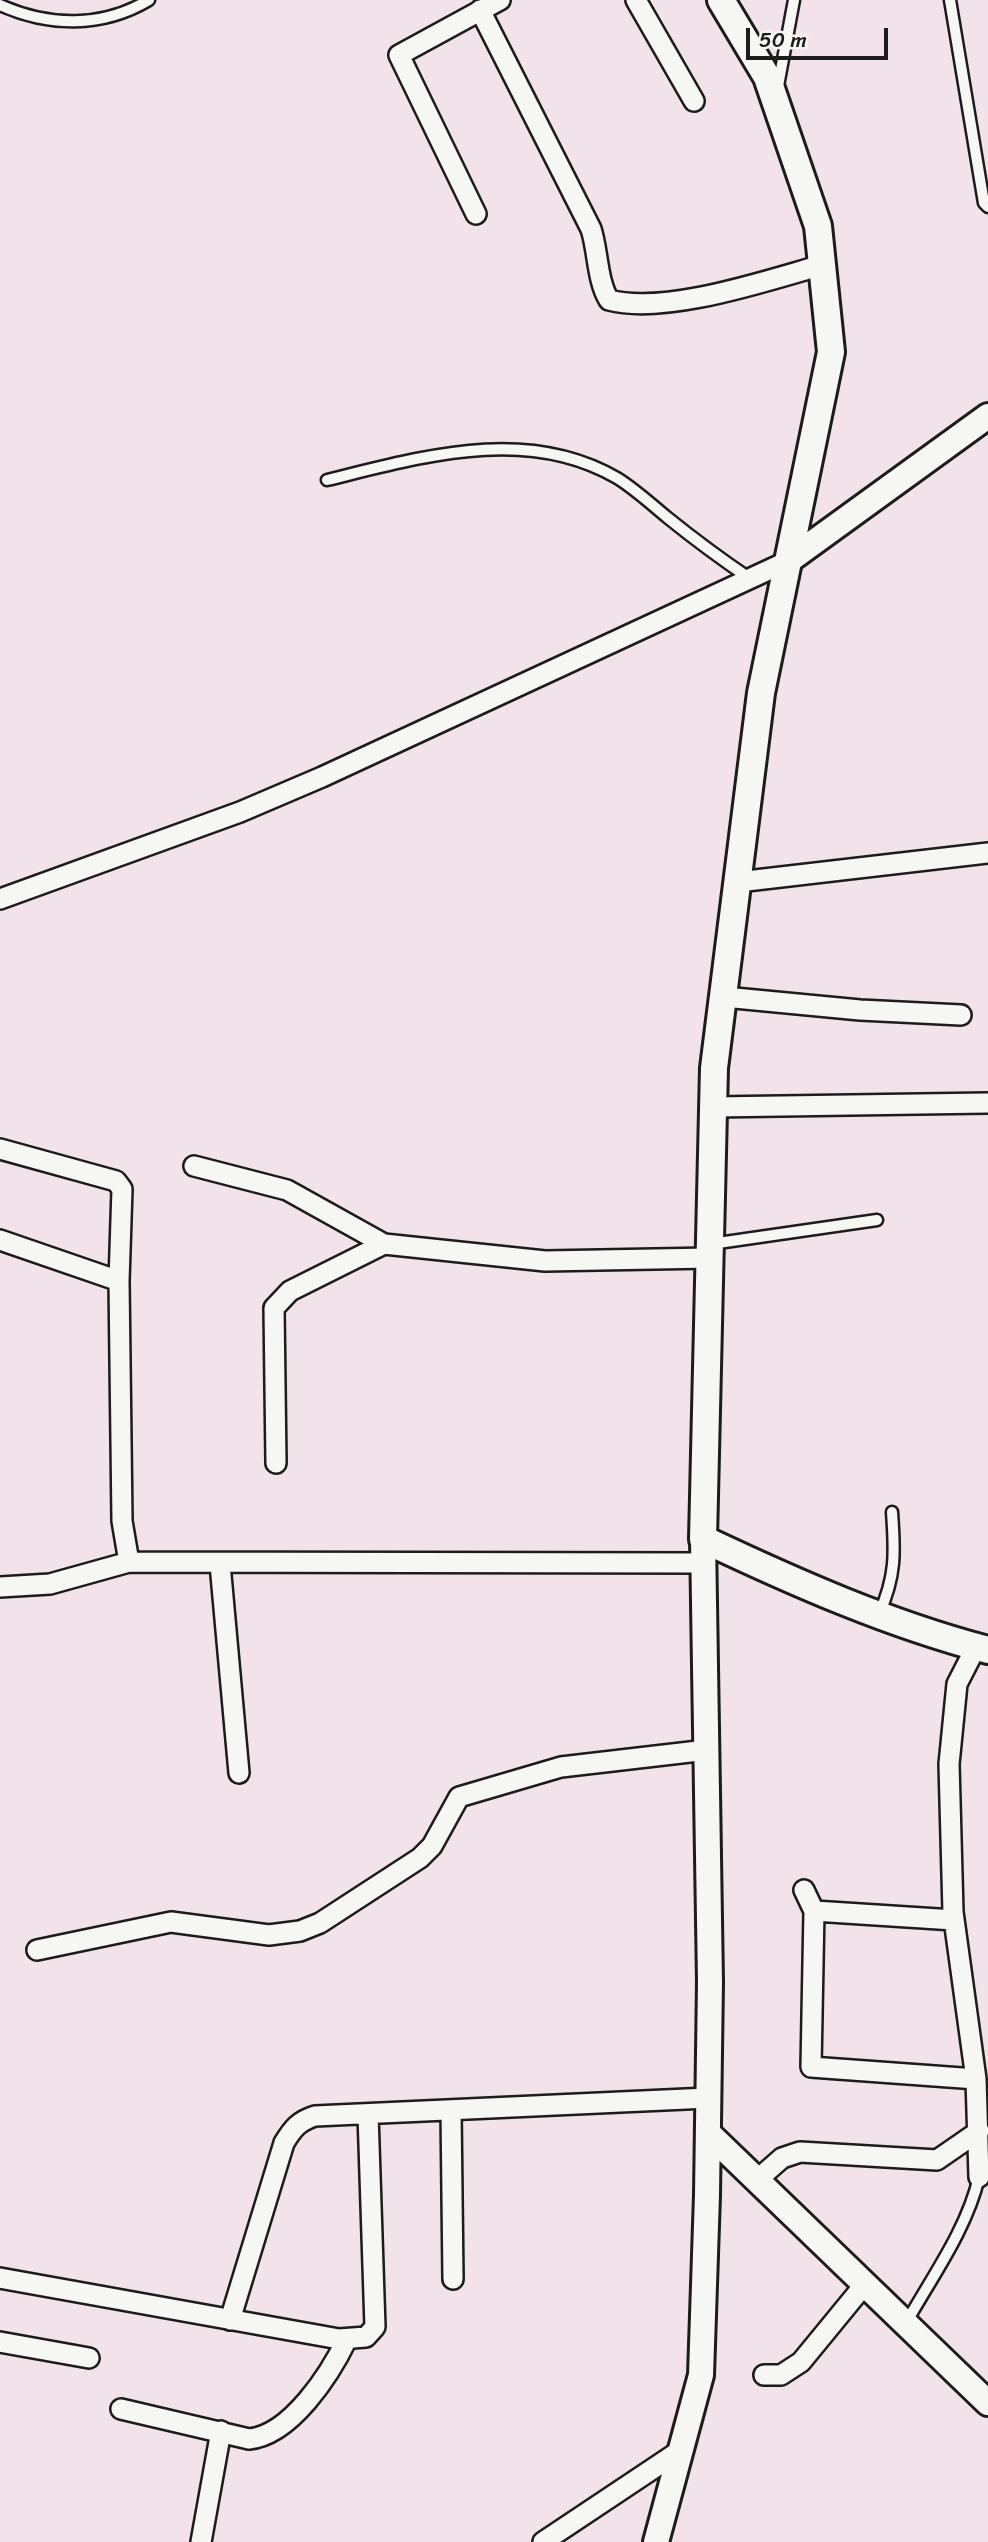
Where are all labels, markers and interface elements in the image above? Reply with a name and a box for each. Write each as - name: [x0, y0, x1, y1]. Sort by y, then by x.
- scale bar: [750, 14, 892, 58]
- text: 50 m: [759, 21, 807, 59]

